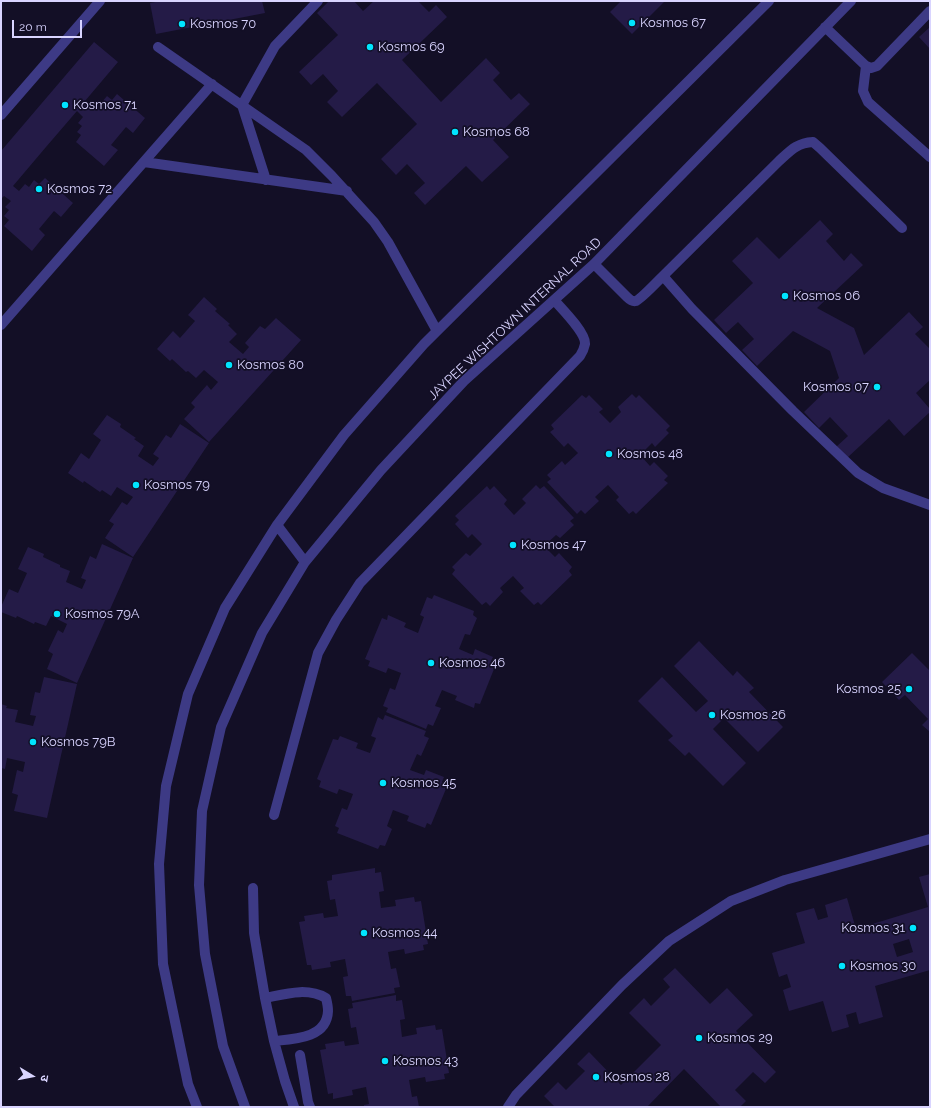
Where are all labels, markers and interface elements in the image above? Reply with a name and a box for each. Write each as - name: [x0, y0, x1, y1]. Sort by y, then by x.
- scale bar: [14, 12, 84, 38]
- place label: Kosmos 67: [640, 15, 706, 31]
- place label: Kosmos 70: [190, 16, 256, 32]
- marker: Kosmos 67: [627, 18, 637, 28]
- marker: Kosmos 70: [177, 19, 187, 29]
- text: 20 m: [19, 20, 47, 34]
- place label: Kosmos 69: [378, 39, 445, 55]
- marker: Kosmos 69: [365, 42, 375, 52]
- place label: Kosmos 71: [73, 97, 137, 113]
- marker: Kosmos 71: [60, 100, 70, 110]
- place label: Kosmos 68: [463, 124, 530, 140]
- marker: Kosmos 68: [450, 127, 460, 137]
- place label: Kosmos 72: [47, 181, 112, 197]
- marker: Kosmos 72: [34, 184, 44, 194]
- street label: JAYPEE WISHTOWN INTERNAL ROAD: [425, 234, 605, 404]
- place label: Kosmos 06: [793, 288, 860, 304]
- marker: Kosmos 06: [780, 291, 790, 301]
- place label: Kosmos 80: [237, 357, 304, 373]
- marker: Kosmos 80: [224, 360, 234, 370]
- place label: Kosmos 07: [803, 379, 869, 395]
- marker: Kosmos 07: [872, 382, 882, 392]
- place label: Kosmos 48: [617, 446, 683, 462]
- marker: Kosmos 48: [604, 449, 614, 459]
- place label: Kosmos 79: [144, 477, 210, 493]
- marker: Kosmos 79: [131, 480, 141, 490]
- place label: Kosmos 47: [521, 537, 586, 553]
- marker: Kosmos 47: [508, 540, 518, 550]
- place label: Kosmos 79A: [65, 606, 140, 622]
- marker: Kosmos 79A: [52, 609, 62, 619]
- place label: Kosmos 46: [439, 655, 505, 671]
- marker: Kosmos 46: [426, 658, 436, 668]
- place label: Kosmos 25: [836, 681, 901, 697]
- marker: Kosmos 25: [904, 684, 914, 694]
- place label: Kosmos 26: [720, 707, 786, 723]
- marker: Kosmos 26: [707, 710, 717, 720]
- place label: Kosmos 79B: [41, 734, 115, 750]
- marker: Kosmos 79B: [28, 737, 38, 747]
- place label: Kosmos 45: [391, 775, 456, 791]
- marker: Kosmos 45: [378, 778, 388, 788]
- place label: Kosmos 31: [841, 920, 905, 936]
- marker: Kosmos 31: [908, 923, 918, 933]
- place label: Kosmos 44: [372, 925, 437, 941]
- marker: Kosmos 44: [359, 928, 369, 938]
- place label: Kosmos 30: [850, 958, 916, 974]
- marker: Kosmos 30: [837, 961, 847, 971]
- place label: Kosmos 29: [707, 1030, 773, 1046]
- marker: Kosmos 29: [694, 1033, 704, 1043]
- place label: Kosmos 43: [393, 1053, 458, 1069]
- north arrow: [12, 1056, 52, 1096]
- marker: Kosmos 43: [380, 1056, 390, 1066]
- place label: Kosmos 28: [604, 1069, 670, 1085]
- marker: Kosmos 28: [591, 1072, 601, 1082]
- text: उ: [37, 1074, 51, 1082]

